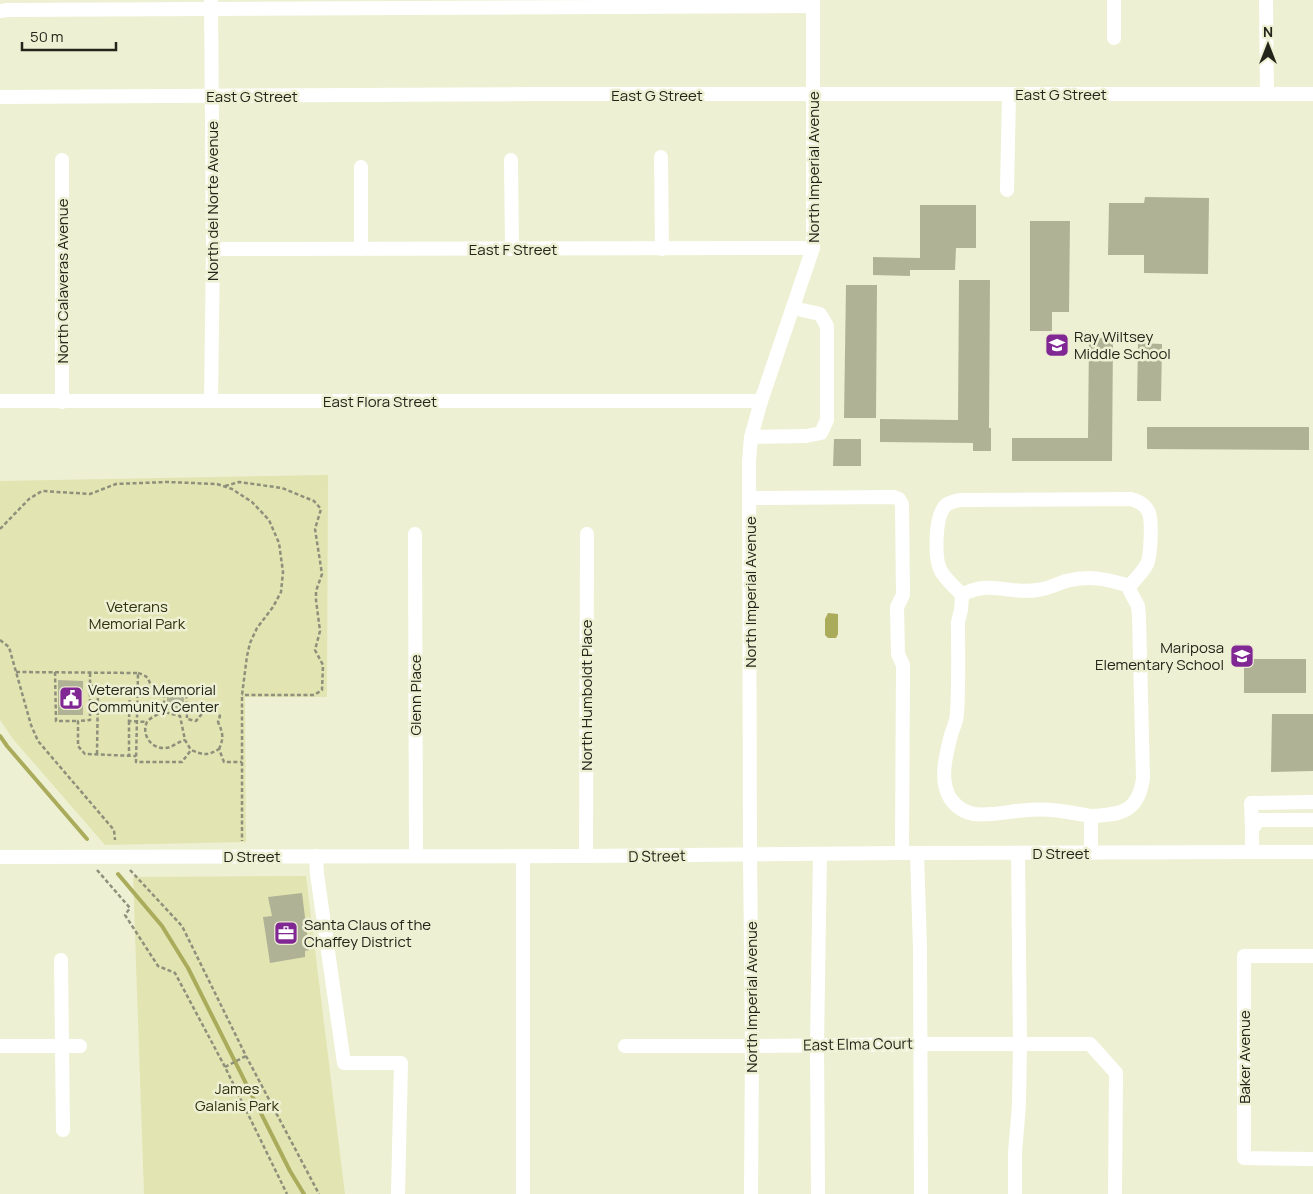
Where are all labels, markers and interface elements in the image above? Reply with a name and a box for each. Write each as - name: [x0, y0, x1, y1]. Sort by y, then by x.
- scale bar: [22, 20, 116, 52]
- north arrow: [1243, 20, 1293, 70]
- text: N: [1263, 22, 1273, 41]
- text: 50 m: [30, 26, 64, 47]
- street label: East G Street: [1015, 84, 1107, 105]
- street label: East G Street: [611, 85, 703, 106]
- street label: East G Street: [206, 86, 298, 107]
- street label: North Imperial Avenue: [803, 91, 824, 243]
- street label: North del Norte Avenue: [202, 121, 223, 281]
- street label: North Calaveras Avenue: [52, 198, 73, 363]
- street label: East F Street: [469, 239, 557, 260]
- place label: Ray Wiltsey Middle School: [1074, 326, 1171, 364]
- school or university icon: Ray Wiltsey Middle School: [1044, 332, 1070, 358]
- street label: East Flora Street: [323, 391, 437, 412]
- street label: North Imperial Avenue: [740, 516, 761, 668]
- park label: Veterans Memorial Park: [89, 596, 186, 634]
- street label: North Humboldt Place: [576, 619, 597, 771]
- place label: Mariposa Elementary School: [1095, 637, 1224, 675]
- school or university icon: Mariposa Elementary School: [1229, 643, 1255, 669]
- street label: Glenn Place: [405, 654, 426, 736]
- place label: Veterans Memorial Community Center: [88, 679, 220, 717]
- public building icon: Veterans Memorial Community Center: [58, 685, 84, 711]
- street label: D Street: [1032, 843, 1090, 864]
- street label: D Street: [628, 845, 686, 867]
- street label: D Street: [223, 846, 281, 867]
- place label: Santa Claus of the Chaffey District: [304, 914, 431, 952]
- office icon: Santa Claus of the Chaffey District: [273, 920, 299, 946]
- street label: North Imperial Avenue: [741, 921, 762, 1073]
- street label: Baker Avenue: [1234, 1010, 1255, 1104]
- street label: East Elma Court: [803, 1033, 913, 1055]
- park label: James Galanis Park: [195, 1078, 280, 1116]

